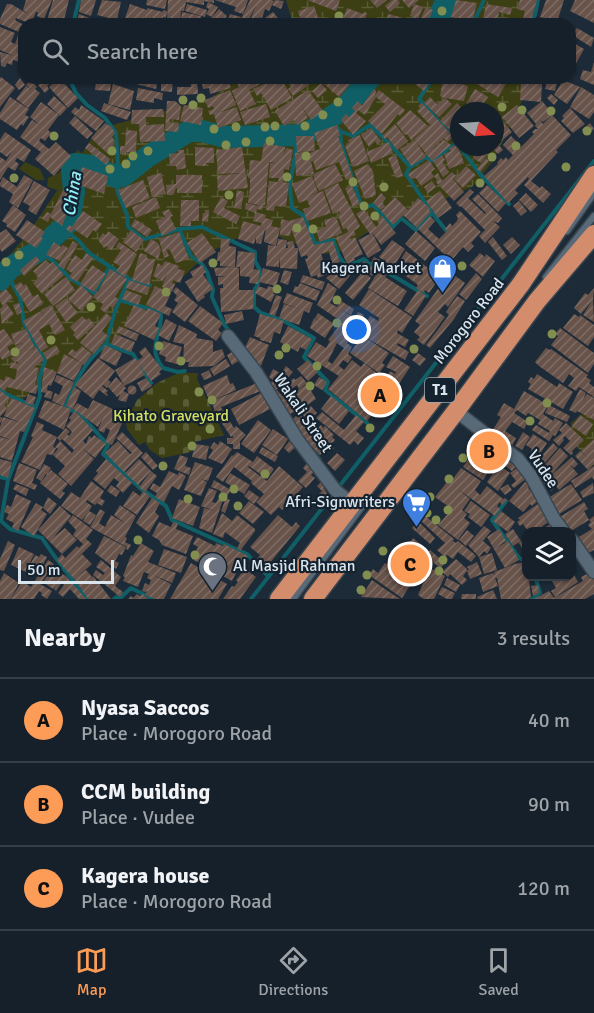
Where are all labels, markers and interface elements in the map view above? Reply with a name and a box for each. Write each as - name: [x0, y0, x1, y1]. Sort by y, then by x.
- search box: [18, 18, 576, 84]
- icon: search: [39, 35, 72, 68]
- text: Search here: [87, 38, 198, 65]
- north arrow: [450, 102, 504, 156]
- water label: China: [58, 169, 86, 218]
- shop icon: Kagera Market: [426, 252, 458, 294]
- place label: Kagera Market: [321, 258, 421, 278]
- street label: Morogoro Road: [429, 274, 509, 368]
- your location: [342, 315, 371, 344]
- street label: Wakali Street: [269, 370, 337, 457]
- pin: A: [360, 372, 400, 418]
- road number: T1: [425, 378, 455, 402]
- park label: Kihato Graveyard: [113, 406, 229, 426]
- pin: B: [470, 428, 508, 474]
- street label: Vudee: [523, 446, 563, 492]
- supermarket icon: Afri-Signwriters: [400, 486, 432, 528]
- place label: Afri-Signwriters: [285, 492, 395, 512]
- map controls: [522, 527, 576, 581]
- button: layers: [522, 527, 576, 581]
- pin: C: [390, 542, 430, 586]
- mosque icon: Al Masjid Rahman: [196, 550, 228, 592]
- place label: Al Masjid Rahman: [233, 556, 356, 576]
- scale bar: [18, 557, 114, 584]
- text: 50 m: [27, 560, 61, 580]
- text: Nearby: [24, 622, 105, 654]
- text: 3 results: [497, 626, 570, 651]
- text: Nyasa Saccos: [81, 694, 209, 721]
- text: A: [37, 708, 50, 733]
- text: 40 m: [528, 708, 570, 733]
- text: Place · Morogoro Road: [81, 721, 272, 746]
- text: CCM building: [81, 778, 210, 805]
- text: B: [37, 792, 50, 817]
- text: 90 m: [528, 792, 570, 817]
- text: Place · Vudee: [81, 805, 195, 830]
- text: Kagera house: [81, 862, 209, 889]
- text: C: [37, 876, 50, 901]
- text: 120 m: [517, 876, 570, 901]
- text: Place · Morogoro Road: [81, 889, 272, 914]
- tab: Map: [75, 944, 108, 1000]
- tab: Directions: [258, 944, 328, 1000]
- tab: Saved: [479, 944, 519, 1000]

